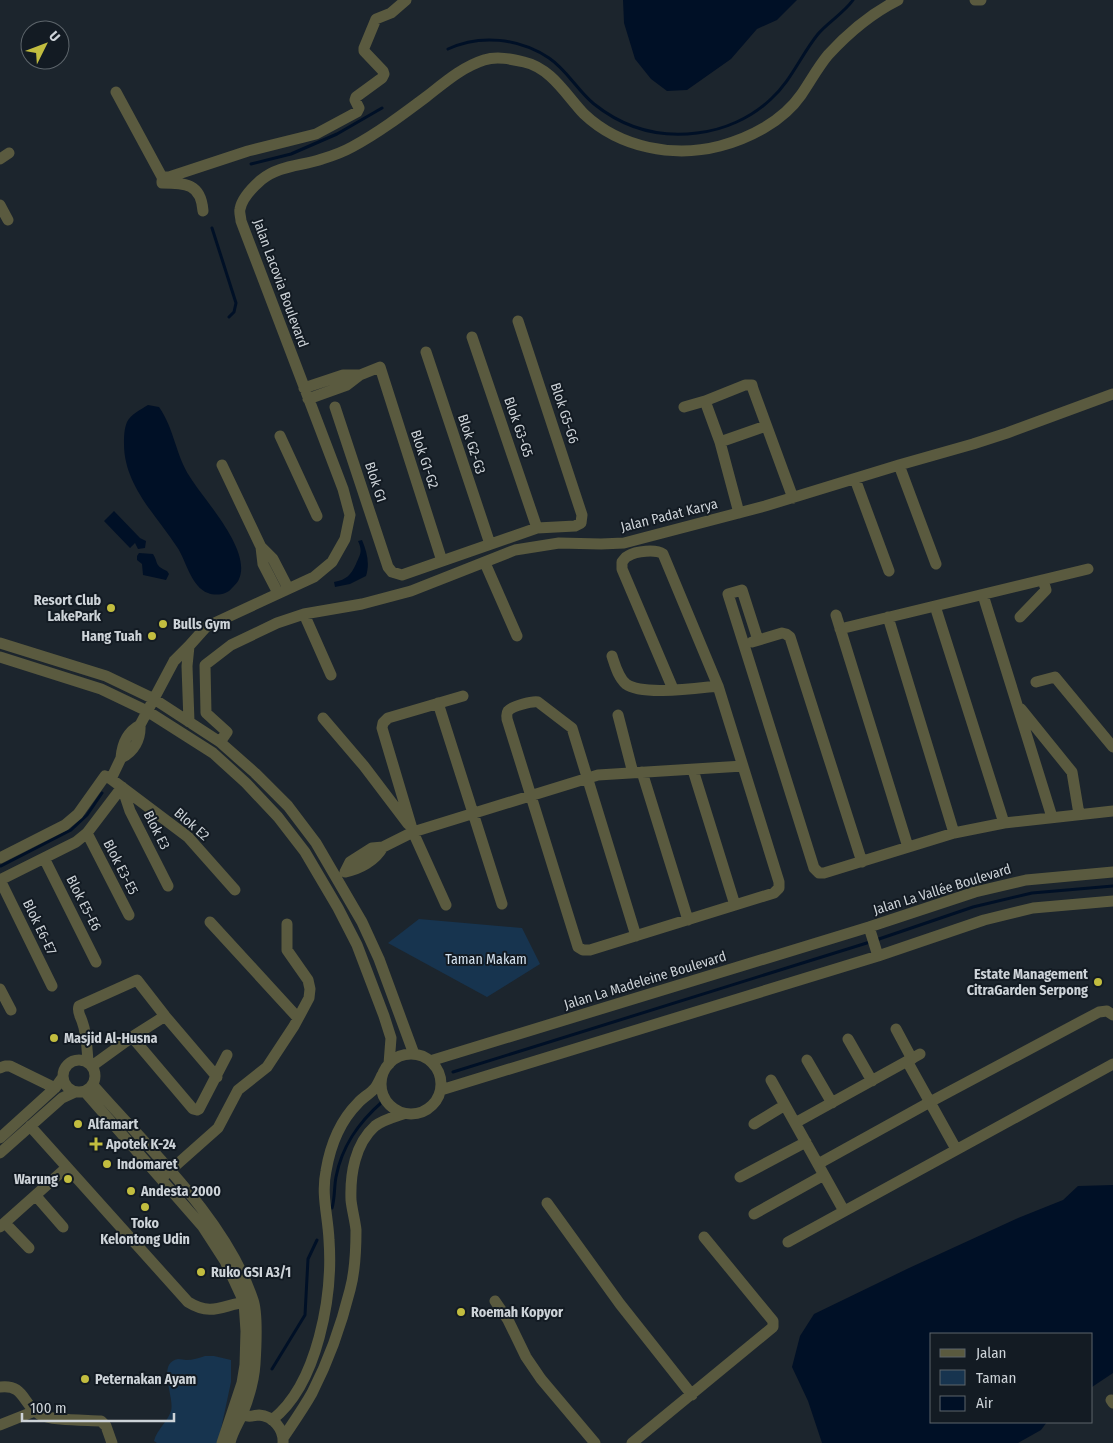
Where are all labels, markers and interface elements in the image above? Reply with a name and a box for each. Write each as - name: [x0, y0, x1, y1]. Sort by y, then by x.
- north arrow: [20, 20, 70, 70]
- text: U: [45, 28, 63, 45]
- street label: Jalan Lacovia Boulevard: [249, 217, 312, 350]
- street label: Blok G5-G6: [547, 381, 582, 446]
- street label: Blok G3-G5: [500, 395, 537, 459]
- street label: Blok G2-G3: [454, 412, 489, 476]
- street label: Blok G1-G2: [407, 428, 442, 491]
- street label: Blok G1: [361, 460, 390, 505]
- street label: Jalan Padat Karya: [619, 495, 720, 536]
- place label: Resort Club LakePark: [34, 592, 102, 625]
- marker: Resort Club LakePark: [105, 602, 117, 614]
- place label: Bulls Gym: [173, 616, 231, 633]
- marker: Bulls Gym: [157, 618, 169, 630]
- place label: Hang Tuah: [82, 628, 142, 645]
- marker: Hang Tuah: [146, 630, 158, 642]
- street label: Blok E2: [171, 804, 213, 844]
- street label: Blok E3: [140, 808, 174, 853]
- street label: Blok E3-E5: [99, 837, 142, 898]
- street label: Jalan La Vallée Boulevard: [871, 860, 1013, 919]
- street label: Blok E5-E6: [62, 873, 105, 934]
- street label: Blok E6-E7: [19, 897, 60, 958]
- street label: Jalan La Madeleine Boulevard: [562, 948, 728, 1013]
- park label: Taman Makam: [445, 951, 527, 968]
- place label: Estate Management CitraGarden Serpong: [967, 966, 1089, 999]
- marker: Estate Management CitraGarden Serpong: [1092, 976, 1104, 988]
- place label: Masjid Al-Husna: [64, 1030, 158, 1047]
- marker: Masjid Al-Husna: [48, 1032, 60, 1044]
- place label: Alfamart: [87, 1116, 139, 1133]
- marker: Alfamart: [72, 1118, 84, 1130]
- place label: Apotek K-24: [105, 1136, 176, 1153]
- marker: Apotek K-24: [90, 1138, 102, 1150]
- place label: Indomaret: [117, 1156, 179, 1173]
- marker: Indomaret: [101, 1158, 113, 1170]
- place label: Warung: [14, 1171, 58, 1188]
- marker: Warung: [62, 1173, 74, 1185]
- place label: Andesta 2000: [140, 1183, 221, 1200]
- marker: Andesta 2000: [125, 1185, 137, 1197]
- marker: Toko Kelontong Udin: [139, 1201, 151, 1213]
- place label: Toko Kelontong Udin: [100, 1215, 190, 1248]
- place label: Ruko GSI A3/1: [211, 1264, 291, 1281]
- marker: Ruko GSI A3/1: [195, 1266, 207, 1278]
- place label: Roemah Kopyor: [471, 1304, 564, 1321]
- marker: Roemah Kopyor: [455, 1306, 467, 1318]
- legend: [930, 1333, 1093, 1423]
- text: Jalan: [976, 1344, 1006, 1362]
- text: Taman: [976, 1369, 1016, 1387]
- place label: Peternakan Ayam: [95, 1371, 197, 1388]
- marker: Peternakan Ayam: [79, 1373, 91, 1385]
- scale bar: [22, 1390, 175, 1422]
- text: Air: [976, 1394, 994, 1412]
- text: 100 m: [30, 1399, 67, 1417]

